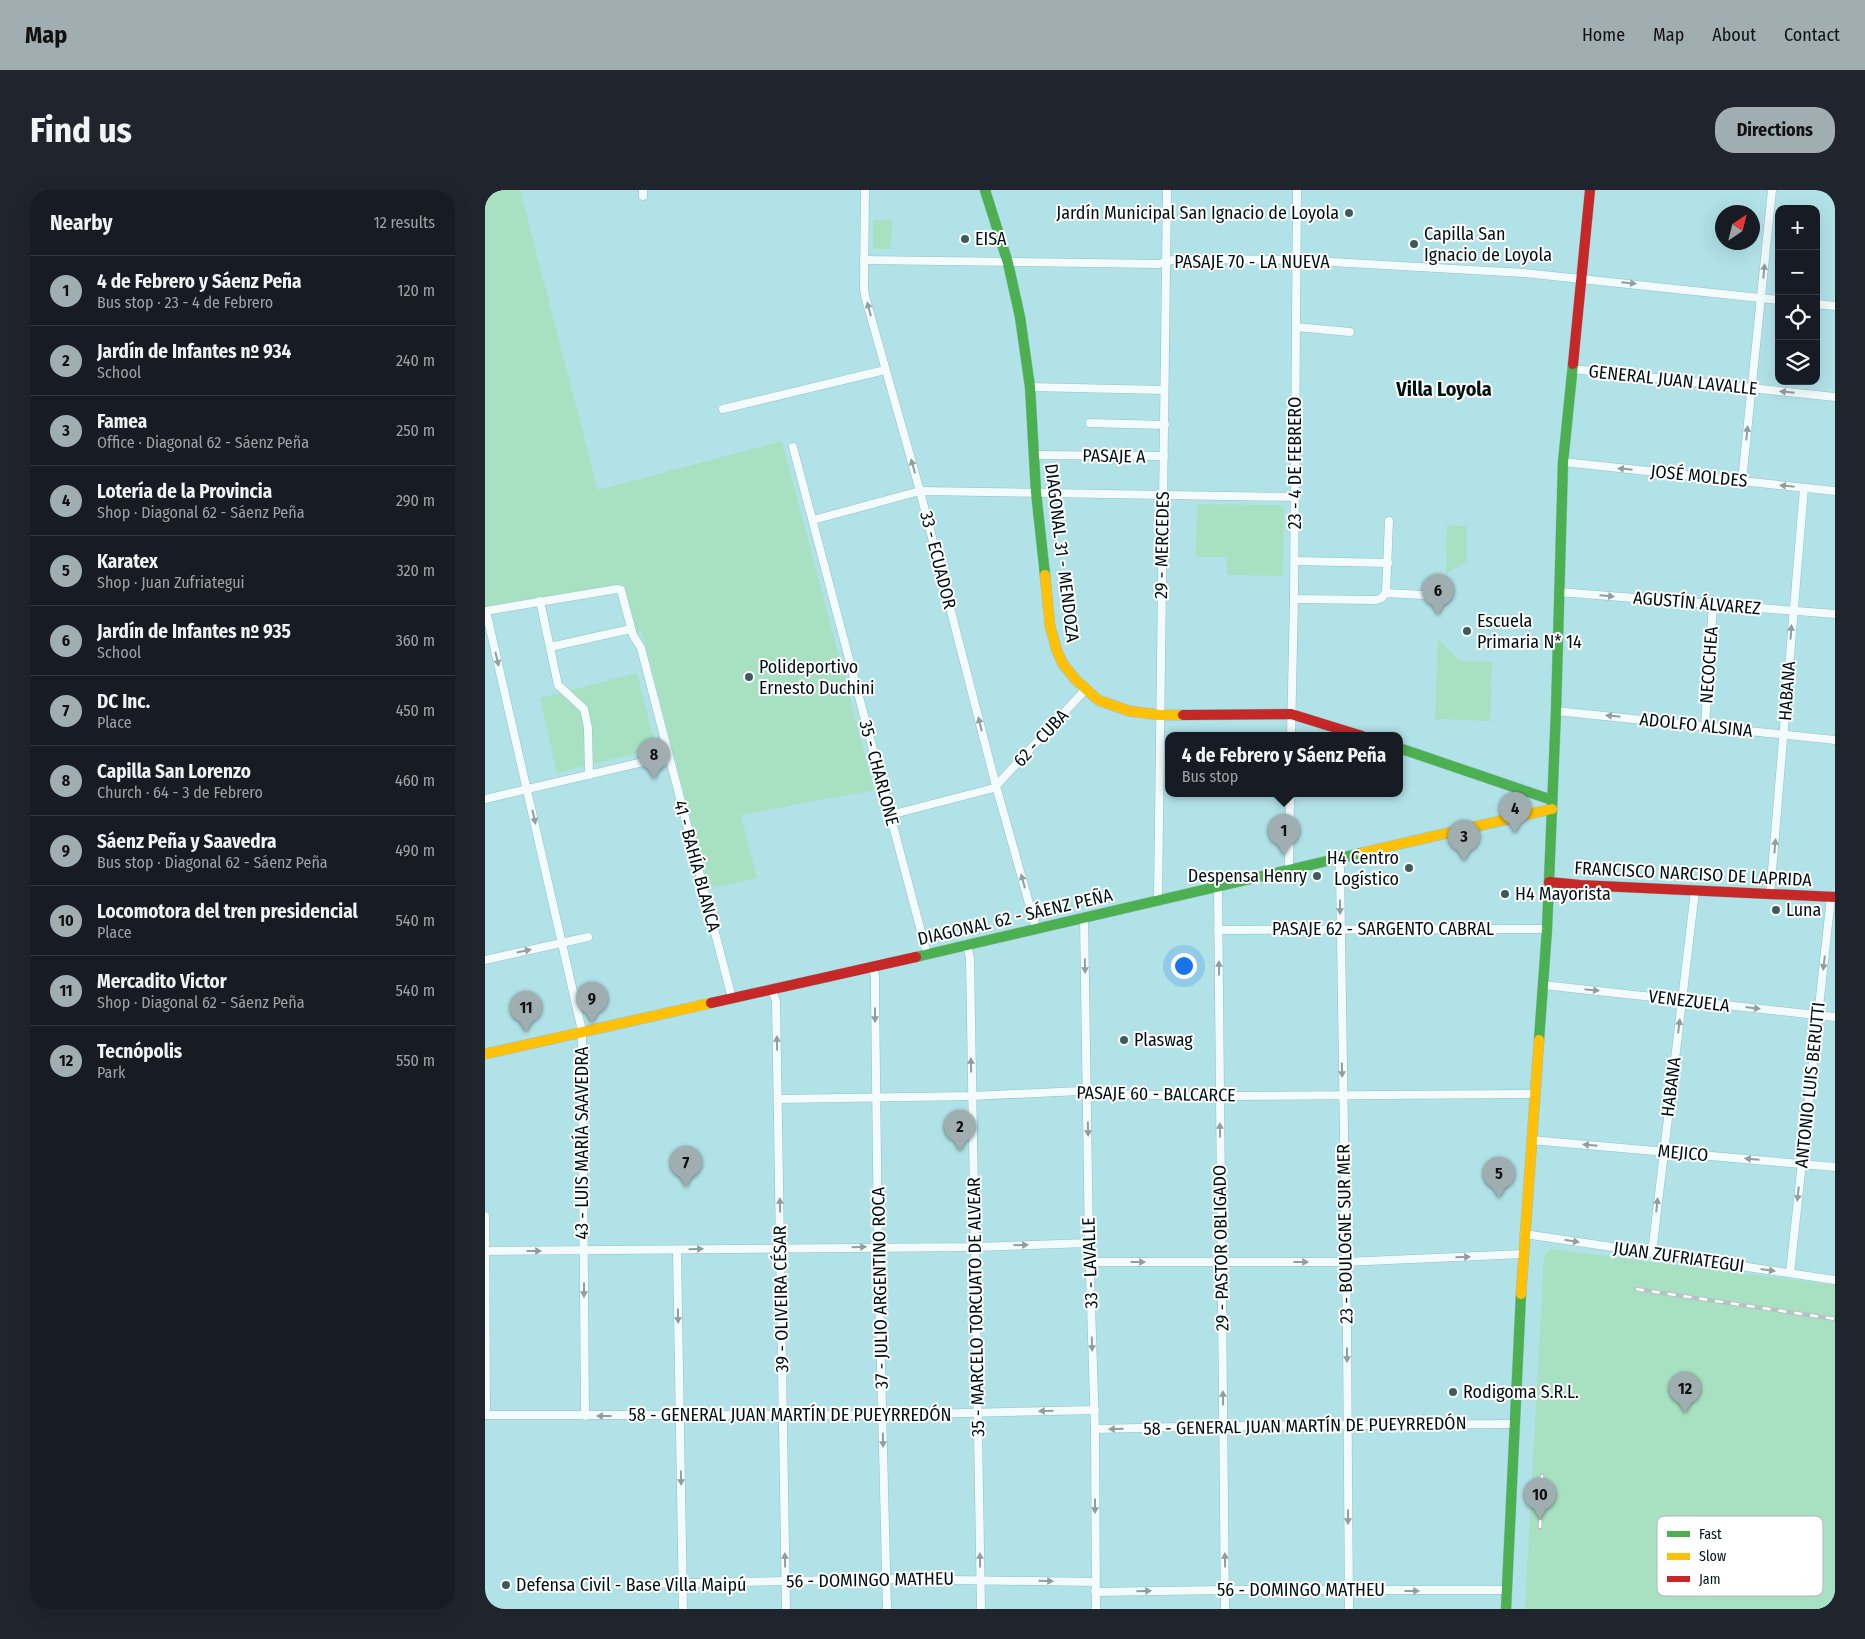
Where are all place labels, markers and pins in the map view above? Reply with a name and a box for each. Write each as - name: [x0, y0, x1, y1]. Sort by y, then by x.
- place label: Jardín Municipal San Ignacio de Loyola: [1056, 202, 1339, 224]
- marker: Jardín Municipal San Ignacio de Loyola: [1343, 207, 1355, 219]
- place label: Capilla San Ignacio de Loyola: [1424, 223, 1552, 266]
- place label: EISA: [975, 228, 1007, 250]
- marker: EISA: [959, 233, 971, 245]
- marker: Capilla San Ignacio de Loyola: [1408, 238, 1420, 250]
- pin: 6: [1422, 574, 1454, 615]
- place label: Escuela Primaria N* 14: [1477, 610, 1582, 653]
- marker: Escuela Primaria N* 14: [1461, 625, 1473, 637]
- place label: Polideportivo Ernesto Duchini: [759, 656, 875, 699]
- marker: Polideportivo Ernesto Duchini: [743, 671, 755, 683]
- pin: 8: [638, 738, 670, 779]
- pin: 4: [1499, 792, 1531, 833]
- pin: 1: [1268, 814, 1300, 855]
- pin: 3: [1448, 820, 1480, 861]
- place label: H4 Centro Logístico: [1327, 847, 1399, 890]
- marker: H4 Centro Logístico: [1403, 862, 1415, 874]
- place label: Despensa Henry: [1188, 865, 1307, 887]
- marker: Despensa Henry: [1311, 870, 1323, 882]
- place label: H4 Mayorista: [1515, 883, 1611, 905]
- marker: H4 Mayorista: [1499, 888, 1511, 900]
- place label: Luna: [1786, 899, 1822, 921]
- marker: Luna: [1770, 904, 1782, 916]
- pin: 9: [576, 982, 608, 1023]
- pin: 11: [510, 991, 542, 1032]
- place label: Plaswag: [1134, 1029, 1193, 1051]
- marker: Plaswag: [1118, 1034, 1130, 1046]
- pin: 2: [944, 1110, 976, 1151]
- pin: 7: [670, 1146, 702, 1187]
- pin: 5: [1483, 1157, 1515, 1198]
- pin: 12: [1669, 1372, 1701, 1413]
- place label: Rodigoma S.R.L.: [1463, 1381, 1579, 1403]
- marker: Rodigoma S.R.L.: [1447, 1386, 1459, 1398]
- pin: 10: [1524, 1478, 1556, 1519]
- place label: Defensa Civil - Base Villa Maipú: [516, 1574, 746, 1596]
- marker: Defensa Civil - Base Villa Maipú: [500, 1579, 512, 1591]

